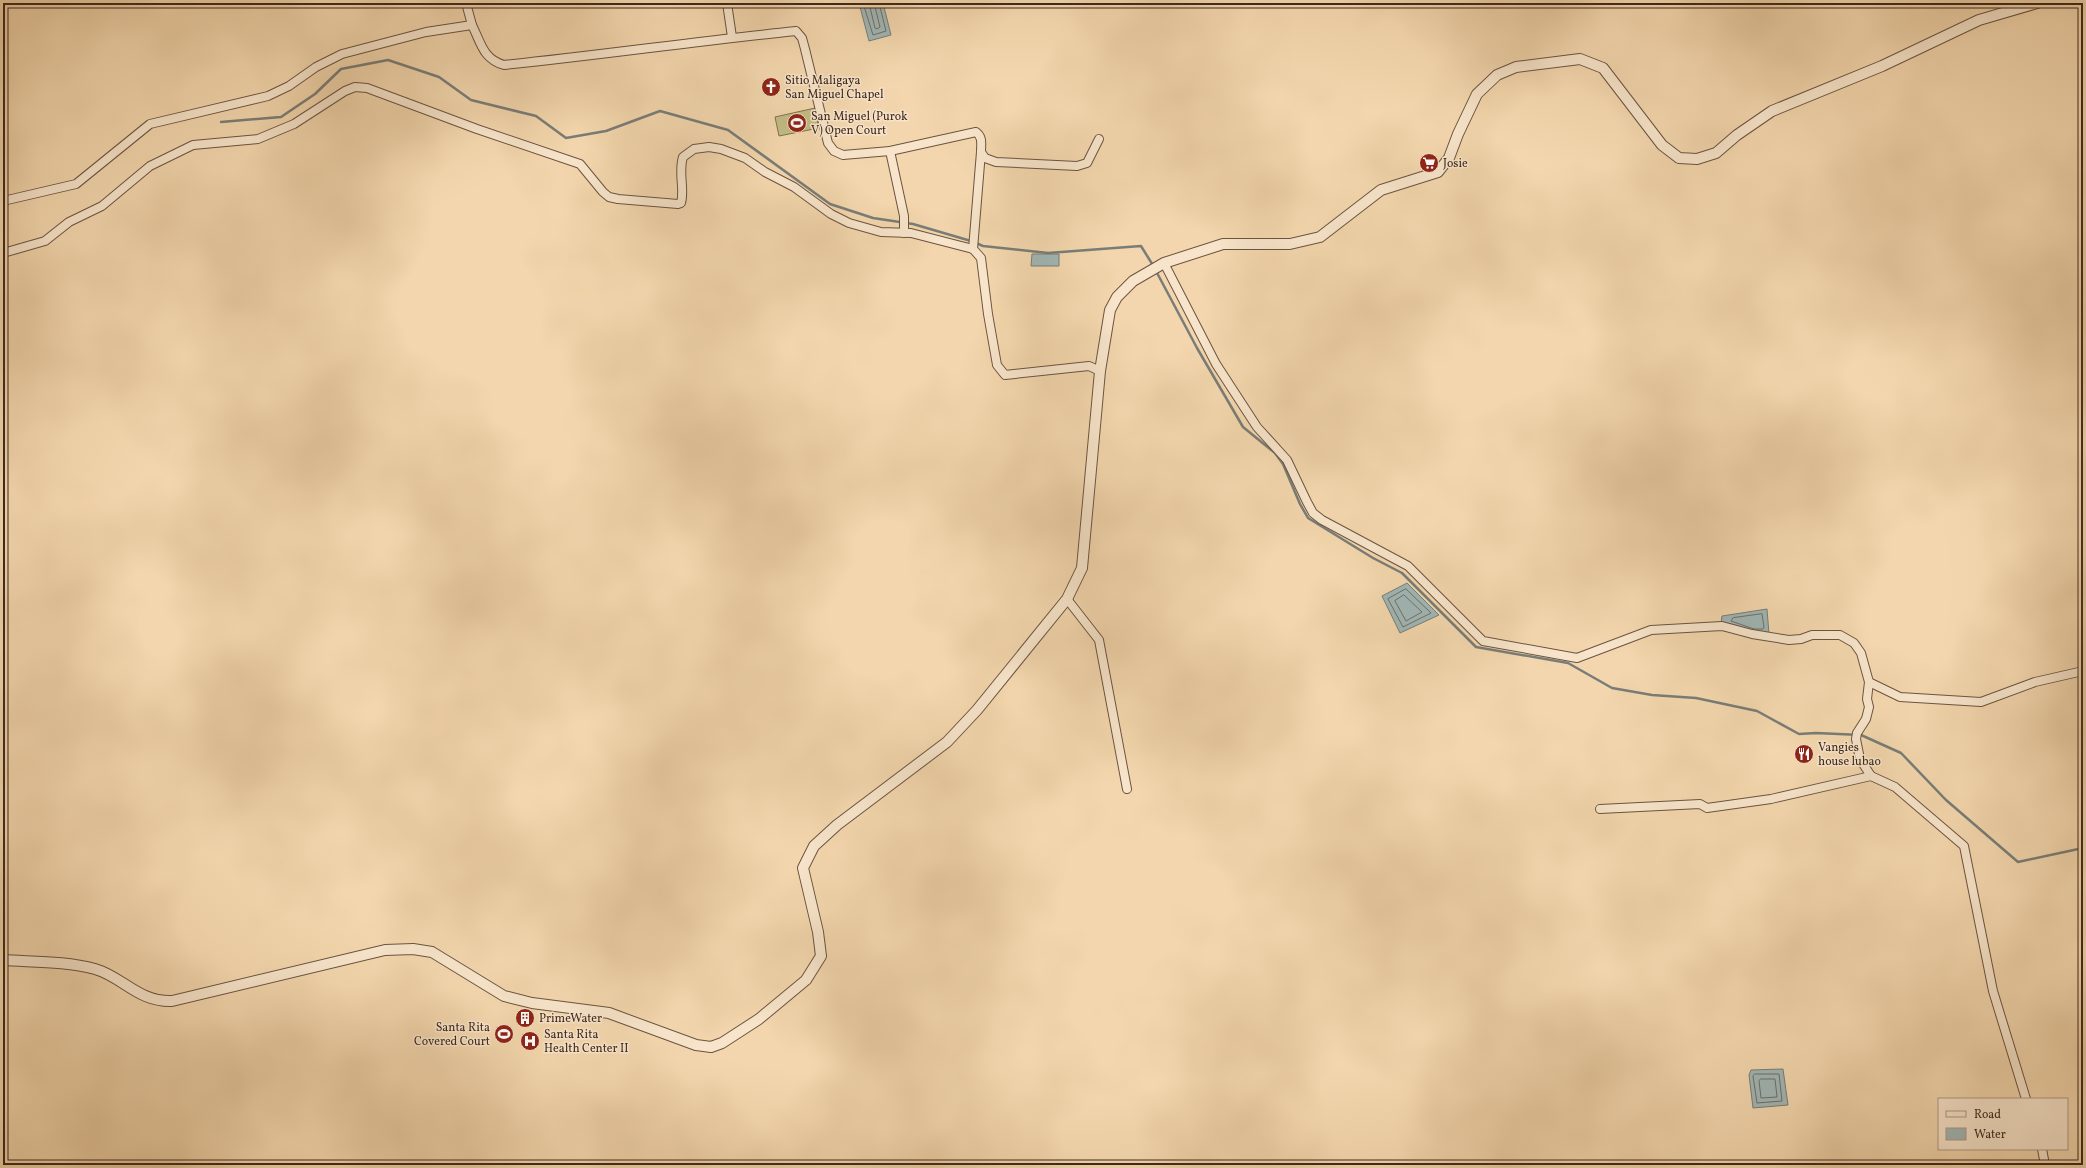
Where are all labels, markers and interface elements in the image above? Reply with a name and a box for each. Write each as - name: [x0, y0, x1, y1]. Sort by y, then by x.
- place label: Sitio Maligaya San Miguel Chapel: [785, 73, 884, 103]
- church icon: Sitio Maligaya San Miguel Chapel: [760, 76, 782, 98]
- place label: San Miguel (Purok V) Open Court: [811, 109, 908, 139]
- sports icon: San Miguel (Purok V) Open Court: [786, 112, 808, 134]
- supermarket icon: Josie: [1418, 152, 1440, 174]
- place label: Josie: [1443, 156, 1468, 172]
- place label: Vangies house lubao: [1818, 740, 1881, 770]
- restaurant icon: Vangies house lubao: [1793, 743, 1815, 765]
- building icon: PrimeWater: [514, 1007, 536, 1029]
- place label: PrimeWater: [539, 1011, 602, 1027]
- place label: Santa Rita Covered Court: [414, 1020, 490, 1050]
- sports icon: Santa Rita Covered Court: [493, 1023, 515, 1045]
- place label: Santa Rita Health Center II: [544, 1027, 628, 1057]
- hospital icon: Santa Rita Health Center II: [519, 1030, 541, 1052]
- legend: [1938, 1098, 2068, 1150]
- text: Road: [1974, 1107, 2001, 1123]
- text: Water: [1974, 1127, 2006, 1143]

